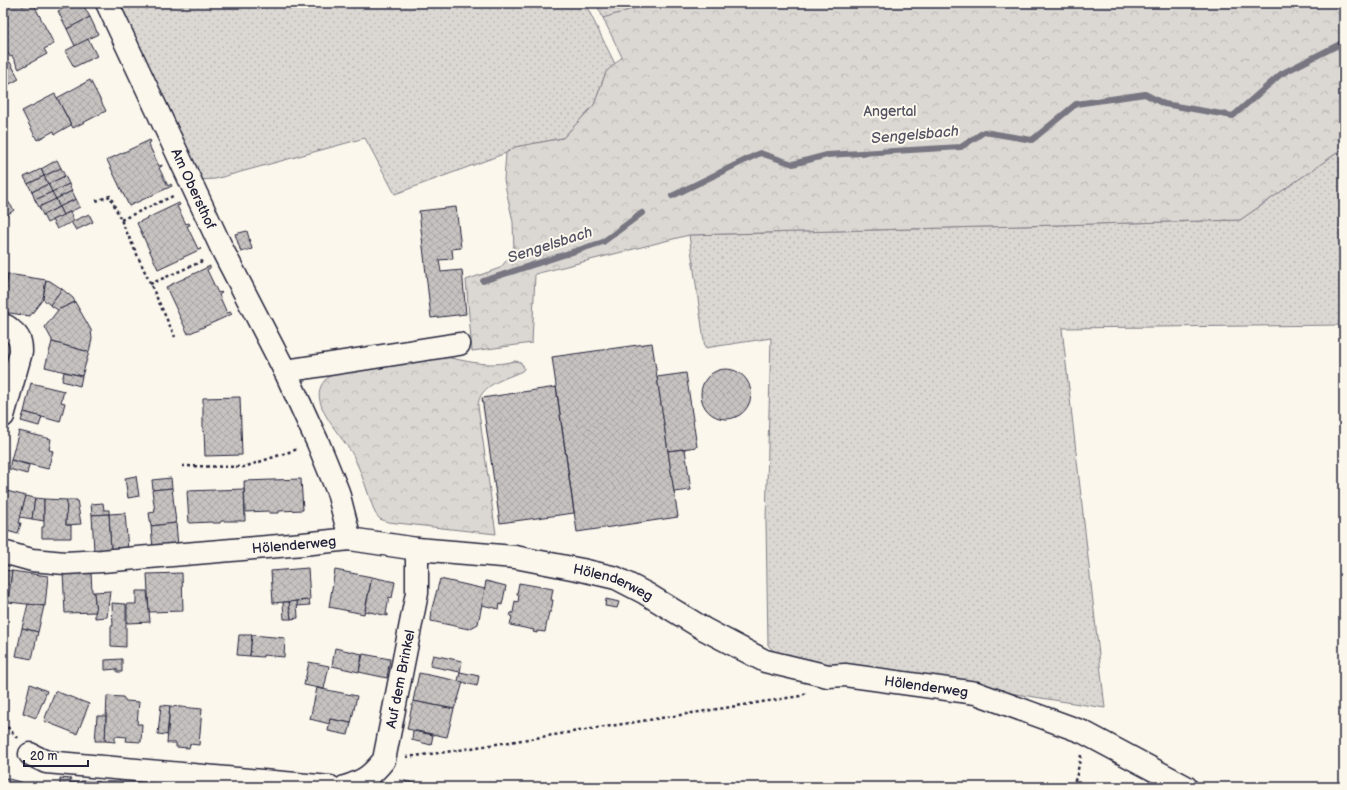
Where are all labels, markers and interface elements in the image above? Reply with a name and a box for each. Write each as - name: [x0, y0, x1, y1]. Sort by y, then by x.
- park label: Angertal: [864, 103, 917, 120]
- water label: Sengelsbach: [870, 122, 960, 148]
- street label: Am Obersthof: [168, 146, 220, 232]
- water label: Sengelsbach: [505, 222, 595, 268]
- street label: Hölenderweg: [251, 532, 337, 557]
- street label: Hölenderweg: [572, 560, 656, 604]
- street label: Auf dem Brinkel: [382, 628, 418, 730]
- street label: Hölenderweg: [883, 672, 969, 700]
- scale bar: [24, 742, 88, 768]
- text: 20 m: [30, 749, 57, 764]

